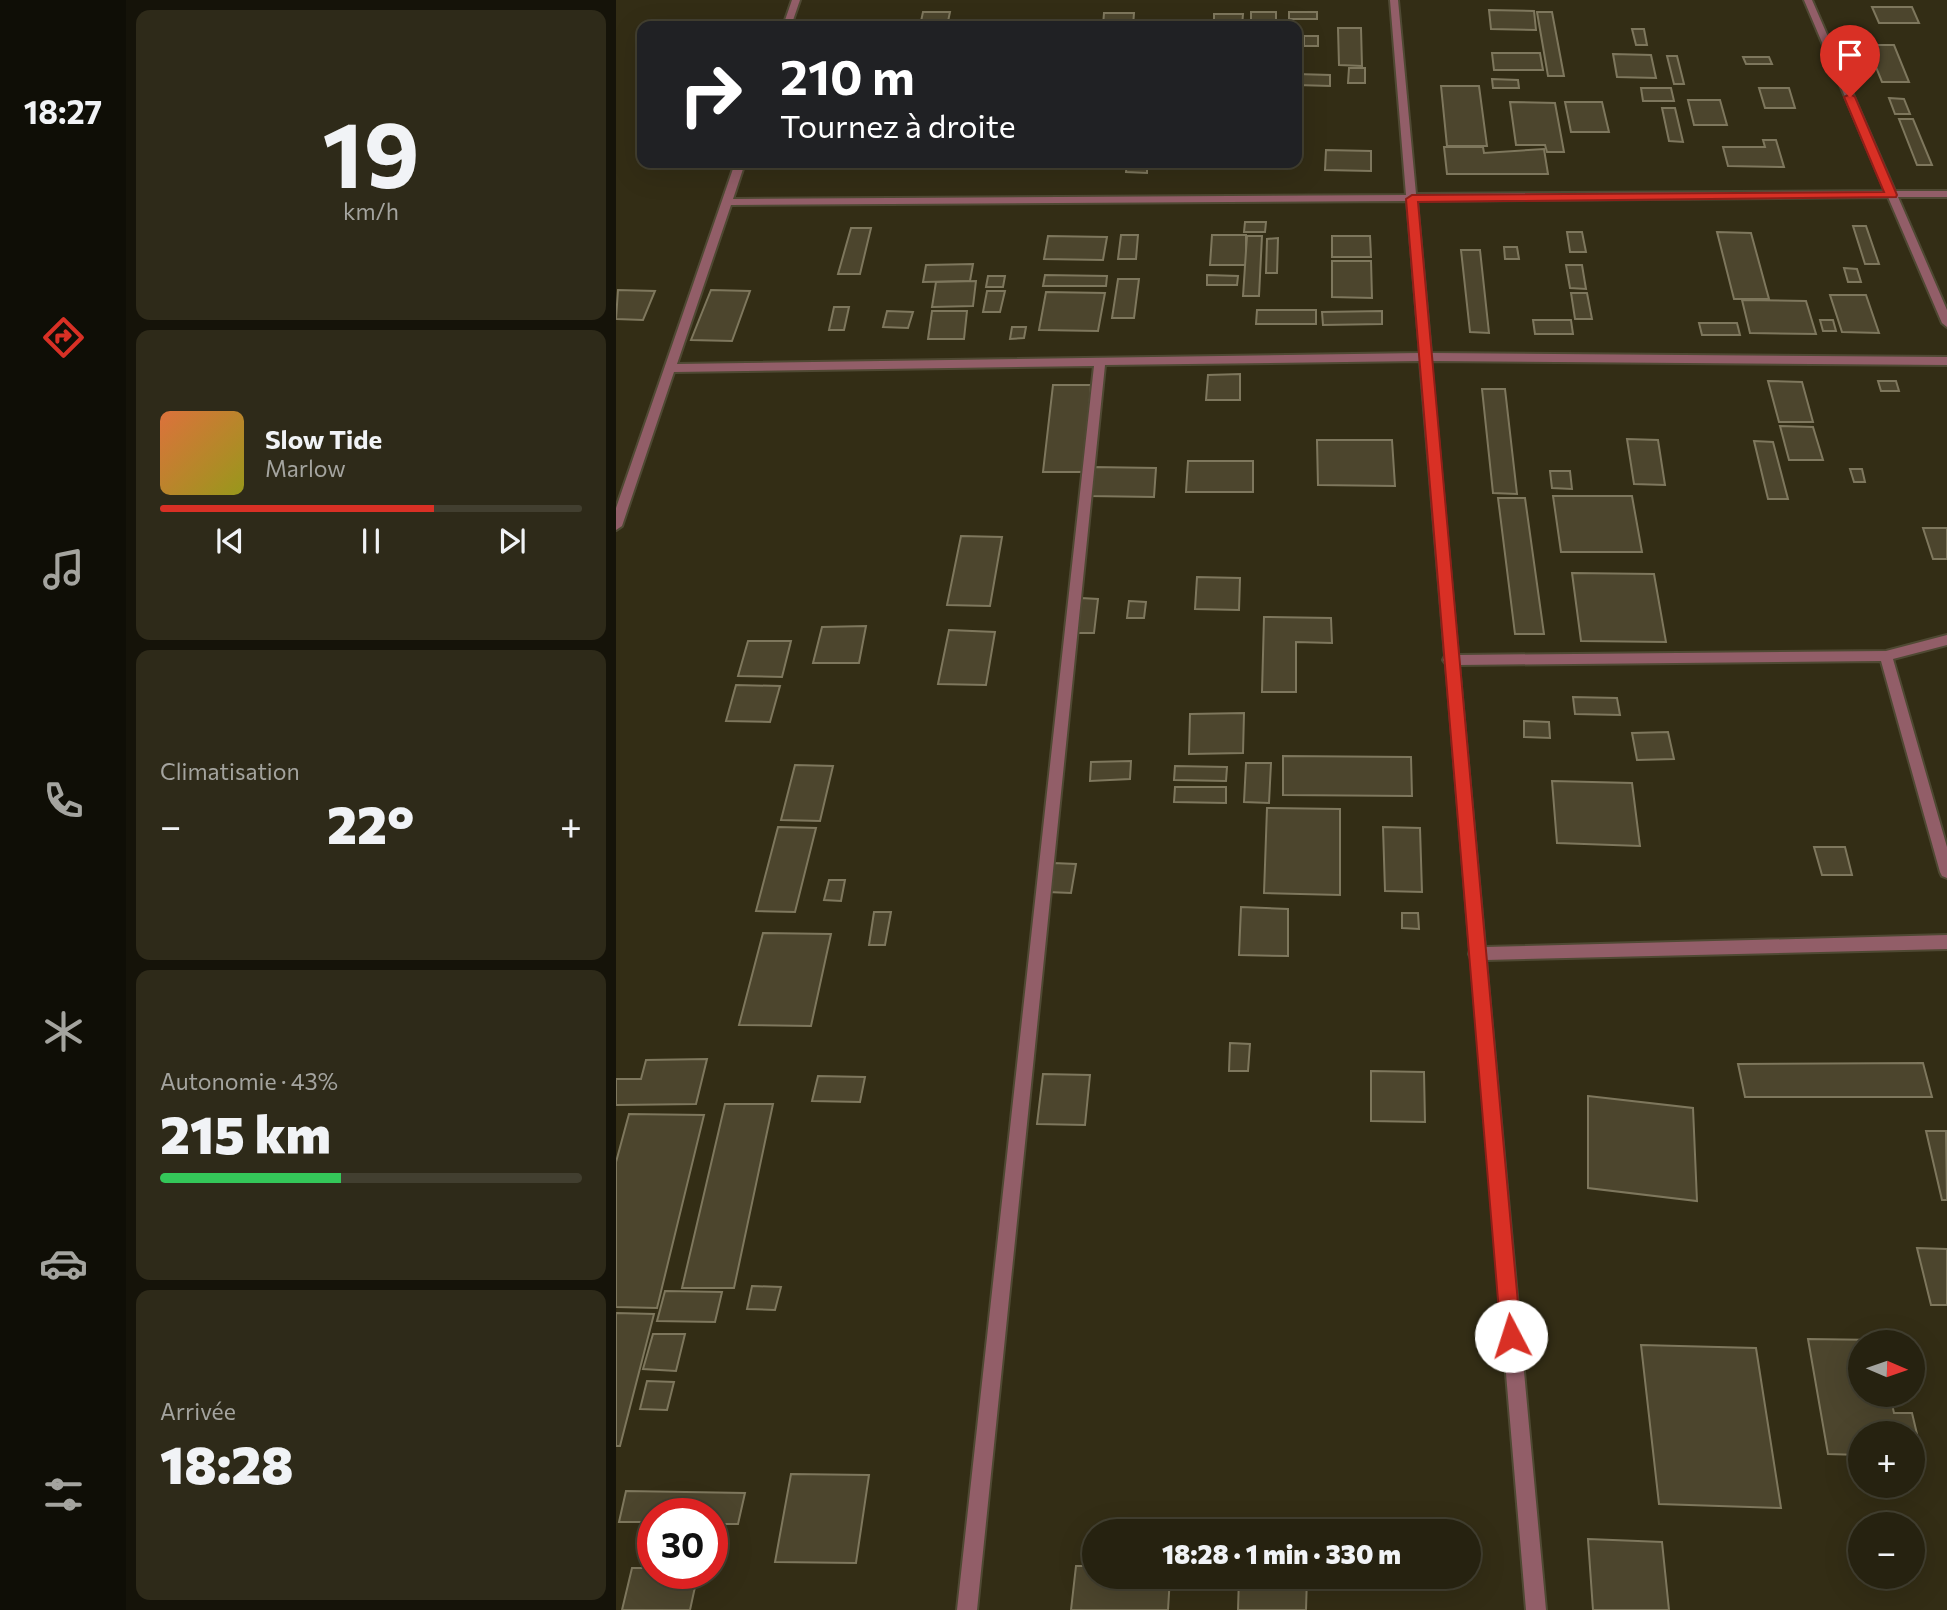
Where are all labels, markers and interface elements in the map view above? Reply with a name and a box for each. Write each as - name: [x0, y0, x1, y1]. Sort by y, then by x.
- pin: [1820, 25, 1880, 97]
- icon: arrive: [1831, 36, 1869, 74]
- text: 210 m: [780, 45, 915, 105]
- icon: right: [665, 49, 756, 140]
- text: 18:27: [24, 91, 102, 131]
- text: 19: [322, 95, 420, 207]
- text: Tournez à droite: [780, 105, 1016, 145]
- text: km/h: [343, 197, 399, 225]
- icon: directions: [39, 313, 88, 362]
- text: Slow Tide: [265, 423, 382, 454]
- text: Marlow: [265, 454, 346, 482]
- icon: previous: [211, 522, 249, 560]
- icon: pause: [352, 522, 390, 560]
- icon: next: [493, 522, 531, 560]
- icon: music: [39, 545, 88, 594]
- text: Climatisation: [160, 757, 300, 785]
- icon: phone: [39, 776, 88, 825]
- text: 22°: [327, 791, 414, 855]
- text: −: [160, 801, 182, 848]
- text: +: [560, 801, 582, 848]
- icon: climate: [39, 1007, 88, 1056]
- text: Autonomie · 43%: [160, 1067, 338, 1095]
- text: 215 km: [160, 1101, 331, 1165]
- icon: car: [39, 1239, 88, 1288]
- position arrow: [1474, 1299, 1548, 1373]
- north arrow: [1848, 1330, 1925, 1407]
- map controls: [1848, 1330, 1925, 1589]
- text: Arrivée: [160, 1397, 236, 1425]
- button: +: [1848, 1421, 1925, 1498]
- text: 18:28: [160, 1431, 293, 1495]
- icon: filters: [39, 1470, 88, 1519]
- speed limit sign: 30: [637, 1498, 728, 1589]
- button: −: [1848, 1512, 1925, 1589]
- text: 18:28 · 1 min · 330 m: [1162, 1538, 1401, 1569]

